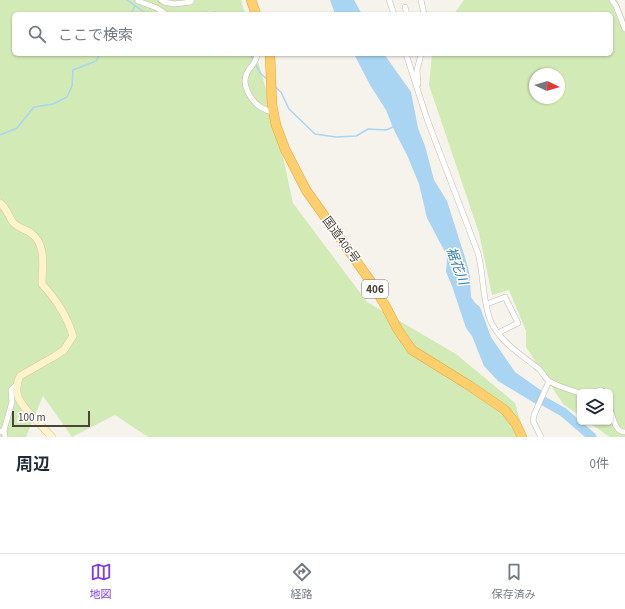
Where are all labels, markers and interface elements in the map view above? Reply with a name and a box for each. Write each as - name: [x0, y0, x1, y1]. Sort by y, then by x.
- search box: [12, 12, 613, 56]
- icon: search: [26, 23, 48, 45]
- text: ここで検索: [58, 25, 133, 46]
- north arrow: [529, 68, 565, 104]
- street label: 国道406号: [318, 213, 364, 267]
- water label: 裾花川: [442, 245, 473, 289]
- road number: 406: [362, 280, 388, 298]
- map controls: [577, 389, 613, 425]
- button: layers: [577, 389, 613, 425]
- scale bar: [12, 409, 90, 428]
- text: 100 m: [18, 410, 46, 425]
- text: 周辺: [16, 453, 50, 477]
- text: 0件: [590, 455, 609, 473]
- tab: 地図: [90, 561, 112, 602]
- tab: 経路: [291, 561, 313, 602]
- tab: 保存済み: [492, 561, 536, 602]

